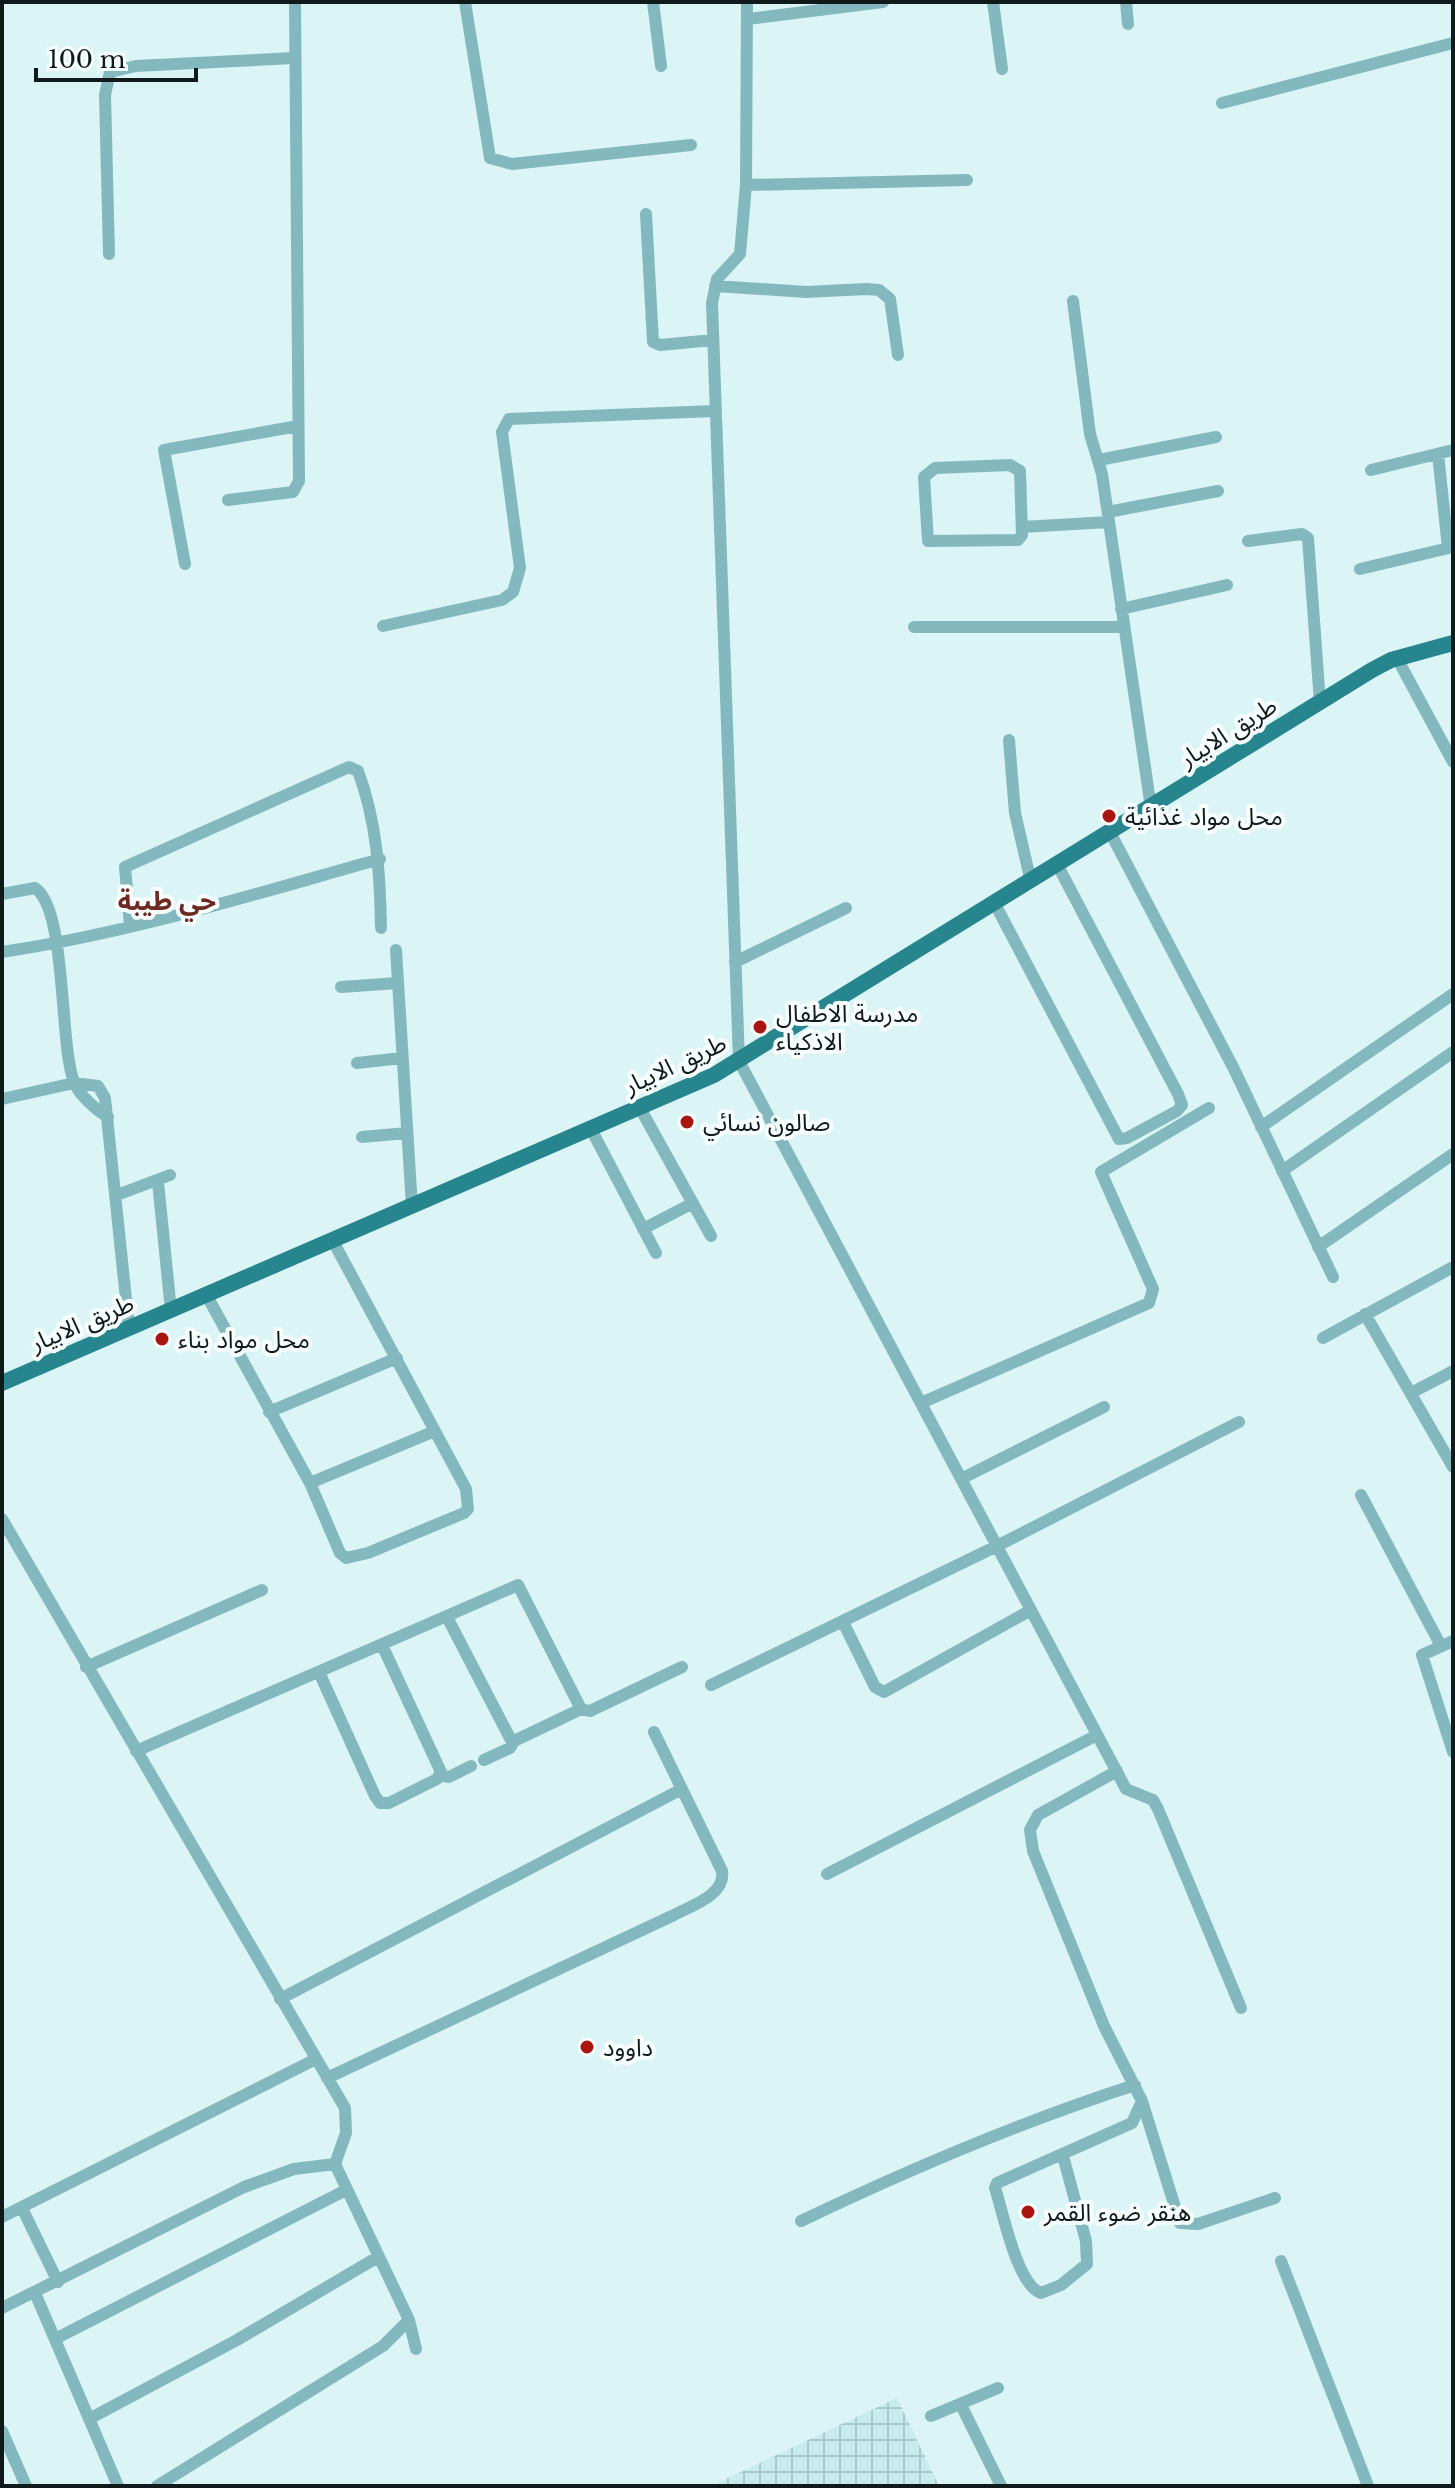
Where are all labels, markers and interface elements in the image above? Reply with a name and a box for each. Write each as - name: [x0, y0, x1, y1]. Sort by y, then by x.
- scale bar: [36, 32, 196, 82]
- text: 100 m: [48, 45, 126, 74]
- street label: طريق الابيار: [1173, 691, 1283, 775]
- place label: محل مواد غذائية: [1125, 802, 1283, 831]
- marker: محل مواد غذائية: [1100, 807, 1118, 825]
- district label: حي طيبة: [118, 885, 216, 922]
- place label: مدرسة الاطفال الاذكياء: [776, 999, 918, 1056]
- marker: مدرسة الاطفال الاذكياء: [751, 1018, 769, 1036]
- street label: طريق الابيار: [618, 1028, 731, 1102]
- place label: صالون نسائي: [703, 1108, 831, 1141]
- marker: صالون نسائي: [678, 1113, 696, 1131]
- street label: طريق الابيار: [25, 1288, 138, 1359]
- place label: محل مواد بناء: [178, 1325, 310, 1354]
- marker: محل مواد بناء: [153, 1330, 171, 1348]
- place label: داوود: [603, 2033, 653, 2062]
- marker: داوود: [578, 2038, 596, 2056]
- place label: هنقر ضوء القمر: [1043, 2198, 1191, 2227]
- marker: هنقر ضوء القمر: [1019, 2203, 1037, 2221]

